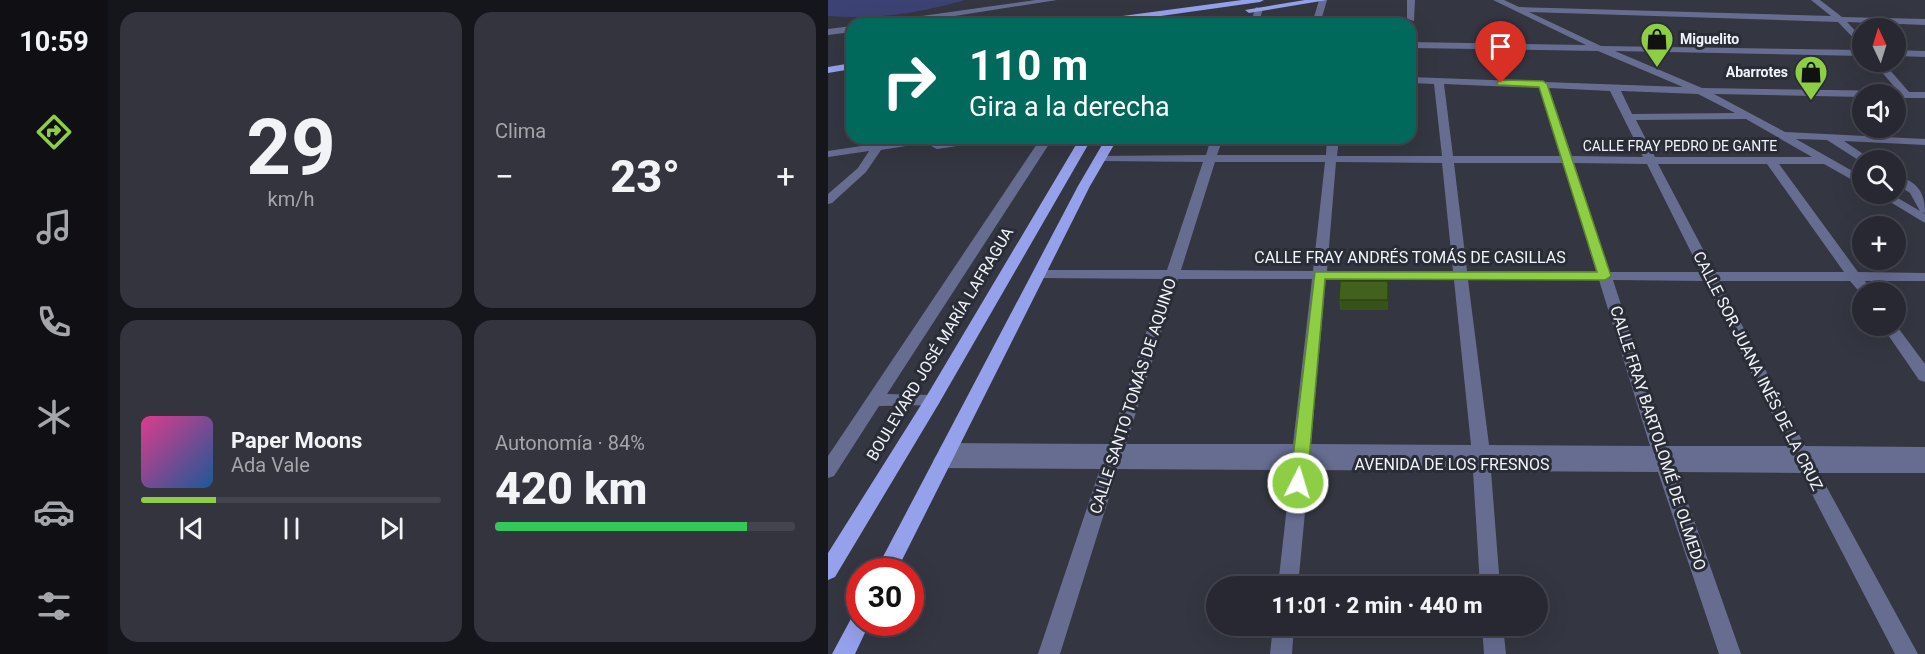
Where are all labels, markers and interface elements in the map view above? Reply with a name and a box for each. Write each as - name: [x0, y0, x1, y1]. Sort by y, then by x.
- north arrow: [1852, 18, 1906, 72]
- map controls: [1852, 18, 1906, 336]
- pin: [1475, 21, 1526, 83]
- shop icon: Miguelito: [1639, 21, 1675, 68]
- text: 10:59: [19, 26, 89, 58]
- icon: arrive: [1484, 30, 1517, 63]
- place label: Miguelito: [1680, 31, 1739, 47]
- text: 110 m: [969, 41, 1088, 90]
- icon: right: [870, 42, 948, 120]
- shop icon: Abarrotes: [1793, 54, 1829, 101]
- place label: Abarrotes: [1726, 64, 1788, 80]
- button: sound: [1852, 84, 1906, 138]
- text: Gira a la derecha: [969, 91, 1170, 123]
- text: 29: [246, 102, 336, 193]
- icon: directions: [33, 111, 75, 153]
- text: Clima: [495, 119, 546, 143]
- street label: CALLE FRAY PEDRO DE GANTE: [1583, 138, 1777, 154]
- text: 23°: [610, 150, 680, 203]
- button: search: [1852, 150, 1906, 204]
- text: −: [495, 157, 514, 196]
- text: +: [776, 157, 795, 196]
- text: km/h: [268, 187, 314, 211]
- icon: music: [33, 206, 75, 248]
- button: +: [1852, 216, 1906, 270]
- street label: BOULEVARD JOSÉ MARÍA LAFRAGUA: [863, 223, 1018, 464]
- street label: CALLE FRAY ANDRÉS TOMÁS DE CASILLAS: [1254, 248, 1566, 267]
- street label: CALLE SOR JUANA INÉS DE LA CRUZ: [1689, 248, 1827, 494]
- street label: CALLE SANTO TOMÁS DE AQUINO: [1086, 276, 1180, 516]
- button: −: [1852, 282, 1906, 336]
- icon: phone: [33, 301, 75, 343]
- street label: CALLE FRAY BARTOLOMÉ DE OLMEDO: [1606, 303, 1710, 573]
- icon: climate: [33, 396, 75, 438]
- text: Paper Moons: [231, 428, 362, 453]
- text: Autonomía · 84%: [495, 431, 645, 455]
- position arrow: [1266, 451, 1330, 515]
- text: Ada Vale: [231, 453, 310, 477]
- street label: AVENIDA DE LOS FRESNOS: [1355, 455, 1549, 474]
- text: 420 km: [495, 462, 647, 515]
- icon: car: [33, 491, 75, 533]
- icon: previous: [175, 512, 208, 545]
- icon: pause: [275, 512, 308, 545]
- icon: next: [375, 512, 408, 545]
- speed limit sign: 30: [846, 558, 924, 636]
- icon: filters: [33, 585, 75, 627]
- text: 11:01 · 2 min · 440 m: [1272, 593, 1482, 618]

